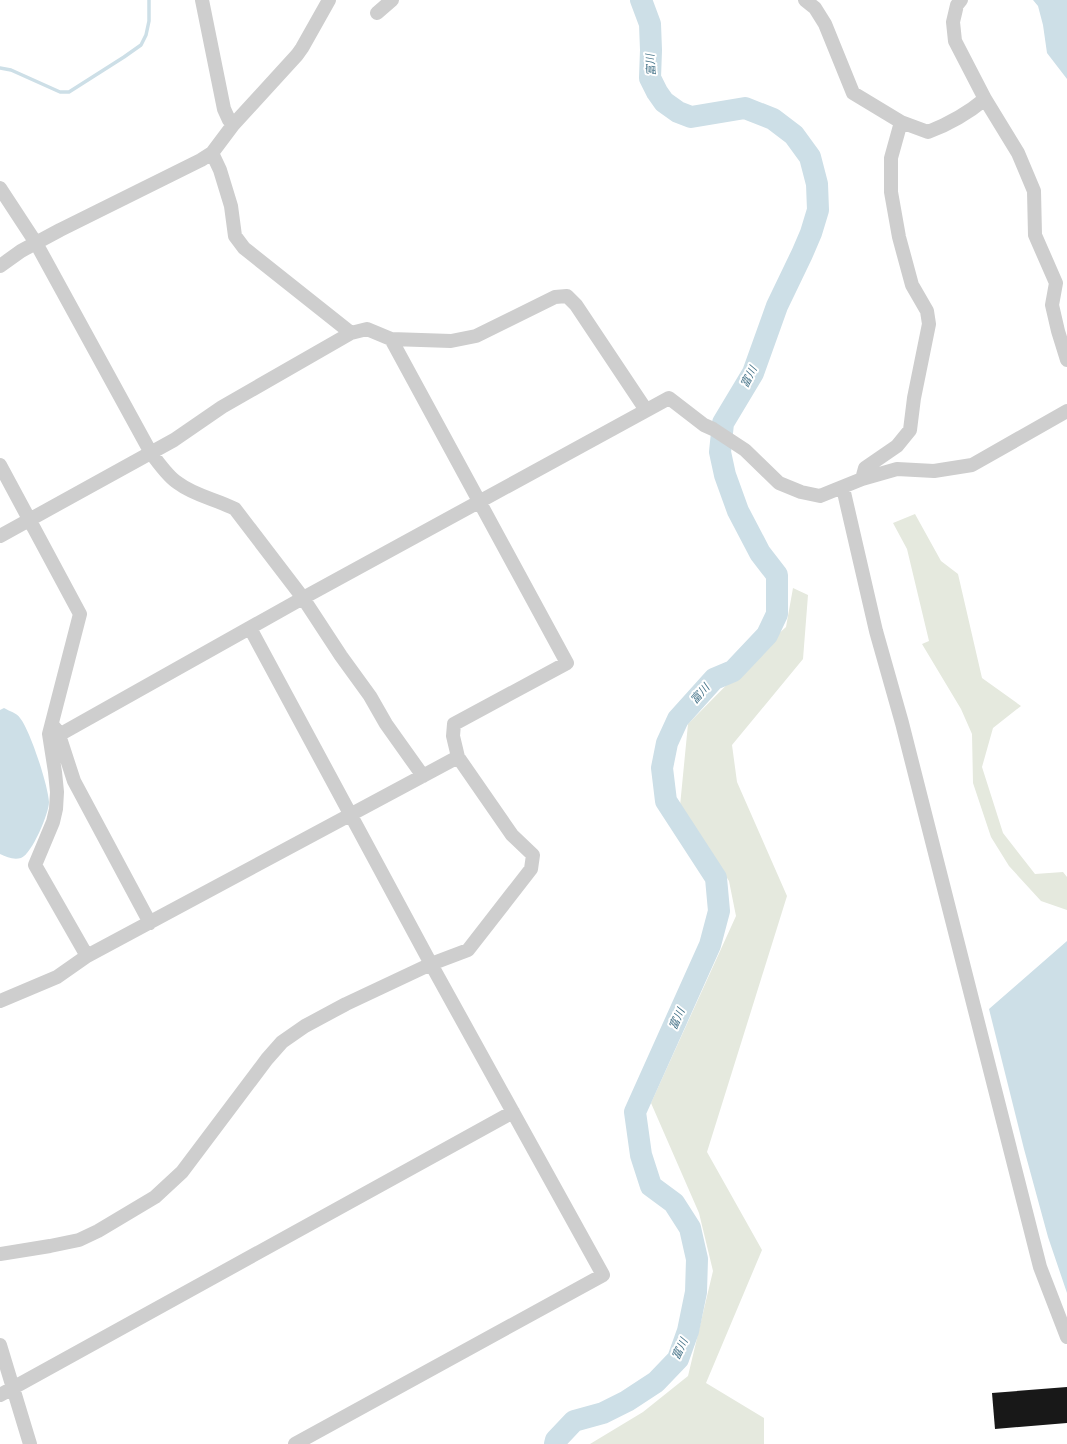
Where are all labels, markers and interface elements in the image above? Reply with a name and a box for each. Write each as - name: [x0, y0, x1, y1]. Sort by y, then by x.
- water label: 富川: [644, 53, 658, 76]
- water label: 富川: [738, 363, 760, 390]
- water label: 富川: [688, 681, 713, 707]
- water label: 富川: [667, 1005, 688, 1032]
- water label: 富川: [669, 1335, 691, 1362]

